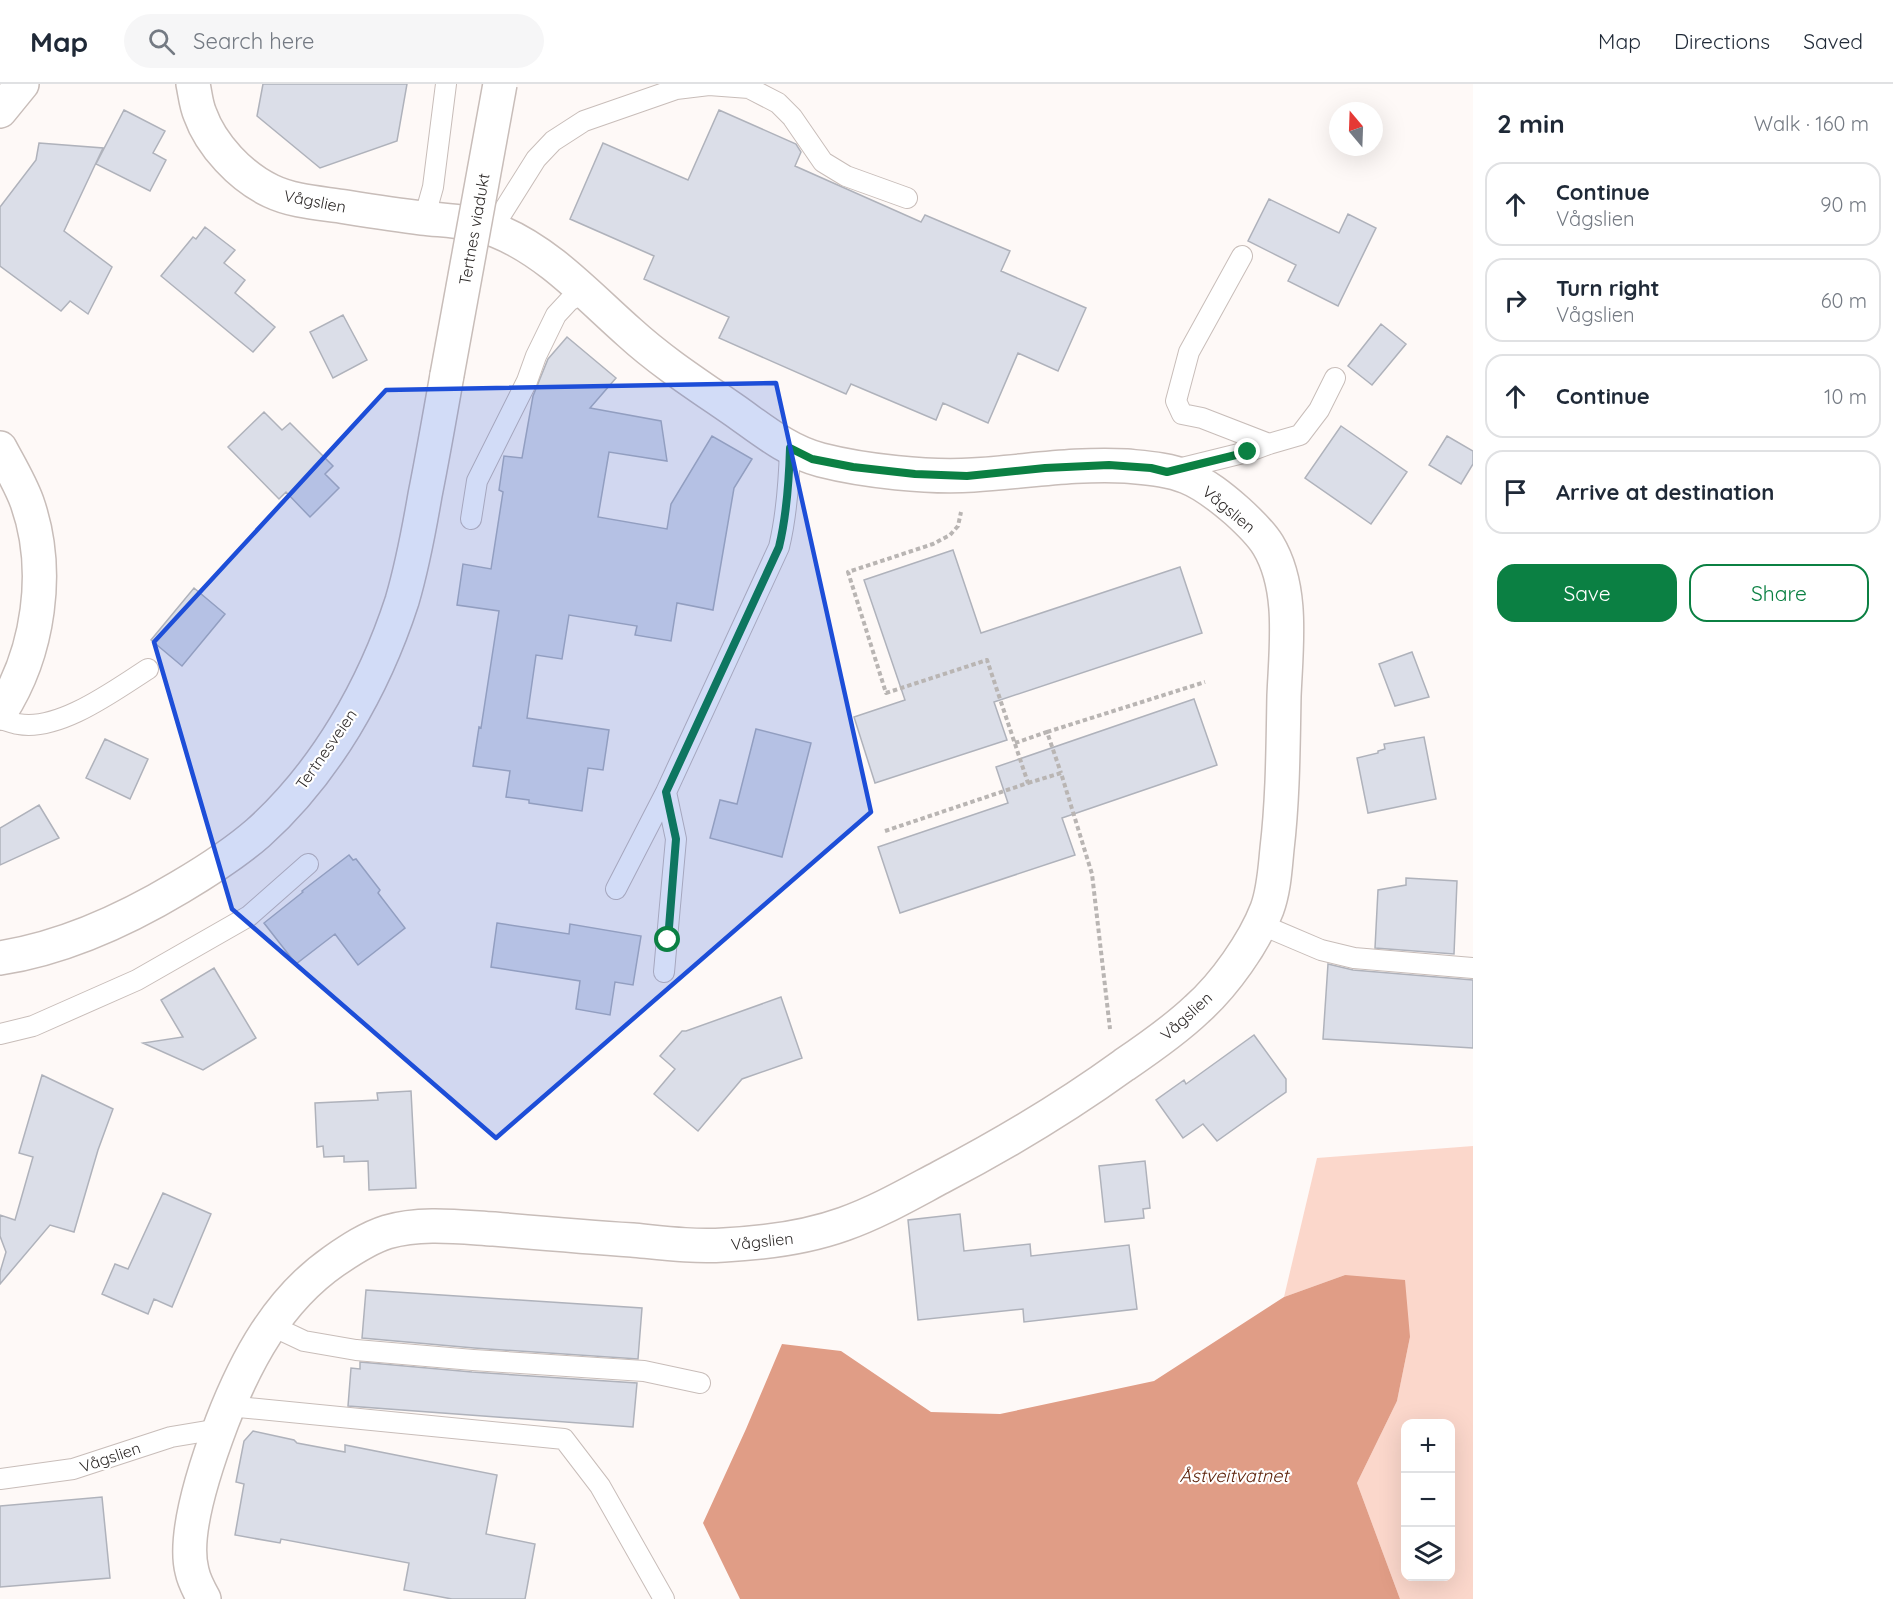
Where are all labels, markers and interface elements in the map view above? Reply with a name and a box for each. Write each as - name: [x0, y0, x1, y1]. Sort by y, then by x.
- search box: [124, 14, 544, 68]
- text: Map: [30, 24, 88, 59]
- icon: search: [145, 25, 178, 58]
- text: Search here: [193, 27, 315, 55]
- text: Map: [1598, 28, 1641, 54]
- text: Directions: [1674, 28, 1770, 54]
- text: Saved: [1803, 28, 1863, 54]
- north arrow: [1329, 102, 1383, 156]
- text: 2 min: [1497, 107, 1565, 140]
- text: Walk · 160 m: [1754, 111, 1869, 136]
- street label: Tertnes viadukt: [454, 172, 494, 286]
- text: Continue: [1556, 178, 1650, 206]
- street label: Vågslien: [282, 185, 348, 217]
- icon: ahead: [1499, 188, 1532, 221]
- text: 90 m: [1820, 192, 1867, 217]
- text: Vågslien: [1556, 206, 1635, 231]
- text: Turn right: [1556, 274, 1660, 302]
- icon: right: [1499, 284, 1532, 317]
- text: 60 m: [1821, 288, 1867, 313]
- text: Vågslien: [1556, 302, 1635, 327]
- icon: ahead: [1499, 380, 1532, 413]
- text: Continue: [1556, 382, 1650, 410]
- text: 10 m: [1824, 384, 1867, 409]
- route end: [1234, 438, 1260, 464]
- icon: arrive: [1499, 476, 1532, 509]
- text: Arrive at destination: [1556, 478, 1774, 506]
- street label: Vågslien: [1198, 481, 1260, 537]
- button: Save: [1497, 564, 1677, 622]
- button: Share: [1689, 564, 1869, 622]
- street label: Tertnesveien: [291, 705, 361, 793]
- route start: [654, 926, 680, 952]
- street label: Vågslien: [1156, 988, 1216, 1044]
- street label: Vågslien: [730, 1228, 794, 1254]
- map controls: [1401, 1419, 1455, 1581]
- button: +: [1401, 1419, 1455, 1473]
- street label: Vågslien: [77, 1437, 143, 1477]
- water label: Åstveitvatnet: [1180, 1464, 1290, 1487]
- button: −: [1401, 1473, 1455, 1527]
- button: layers: [1401, 1527, 1455, 1581]

